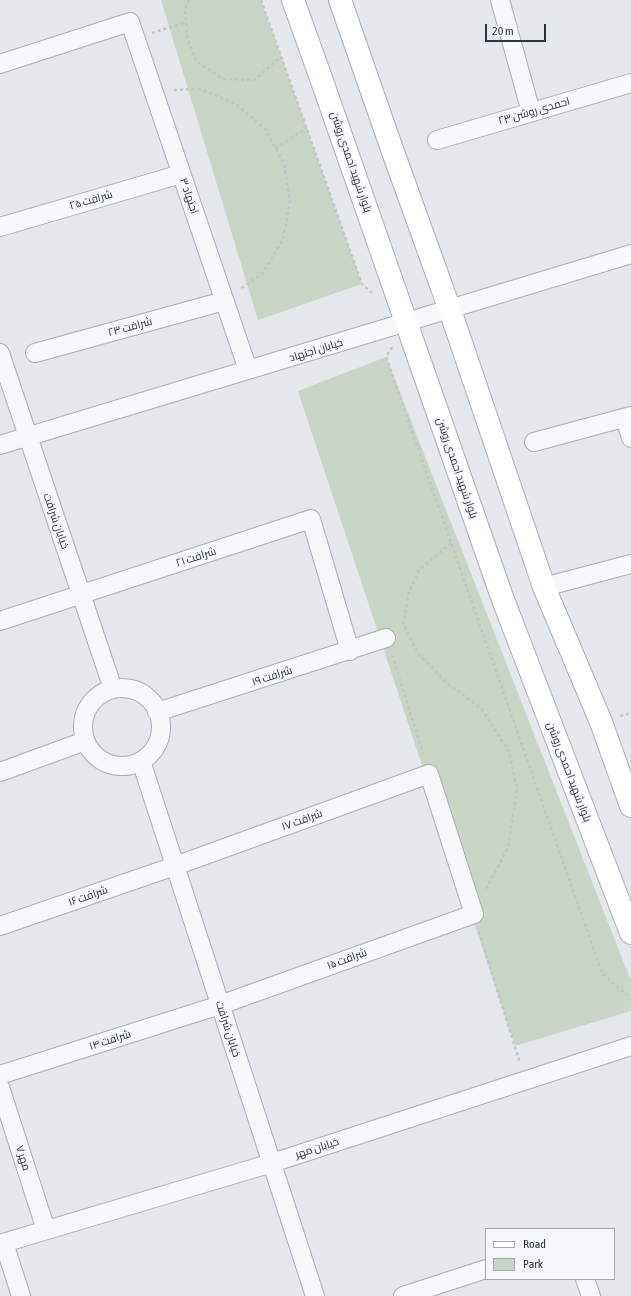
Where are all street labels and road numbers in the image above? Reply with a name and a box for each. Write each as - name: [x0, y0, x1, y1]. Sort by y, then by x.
- street label: احمدی روشن ۲۳: [497, 94, 571, 128]
- street label: بلوار شهید احمدی روشن: [327, 110, 375, 214]
- street label: اجتهاد ۳: [177, 176, 201, 216]
- street label: شرافت ۲۵: [68, 188, 114, 212]
- street label: شرافت ۲۳: [106, 315, 154, 339]
- street label: خیابان اجتهاد: [287, 336, 345, 364]
- street label: بلوار شهید احمدی روشن: [433, 416, 481, 520]
- street label: خیابان شرافت: [40, 491, 72, 551]
- street label: شرافت ۲۱: [174, 544, 218, 570]
- street label: شرافت ۱۹: [250, 663, 294, 689]
- street label: بلوار شهید احمدی روشن: [544, 720, 594, 824]
- street label: شرافت ۱۷: [280, 807, 324, 833]
- street label: شرافت ۱۶: [66, 883, 110, 909]
- street label: شرافت ۱۵: [325, 946, 369, 972]
- street label: خیابان شرافت: [213, 999, 243, 1059]
- street label: شرافت ۱۴: [87, 1027, 133, 1053]
- street label: خیابان مهر: [293, 1135, 341, 1161]
- street label: مهر ۷: [13, 1144, 33, 1172]

